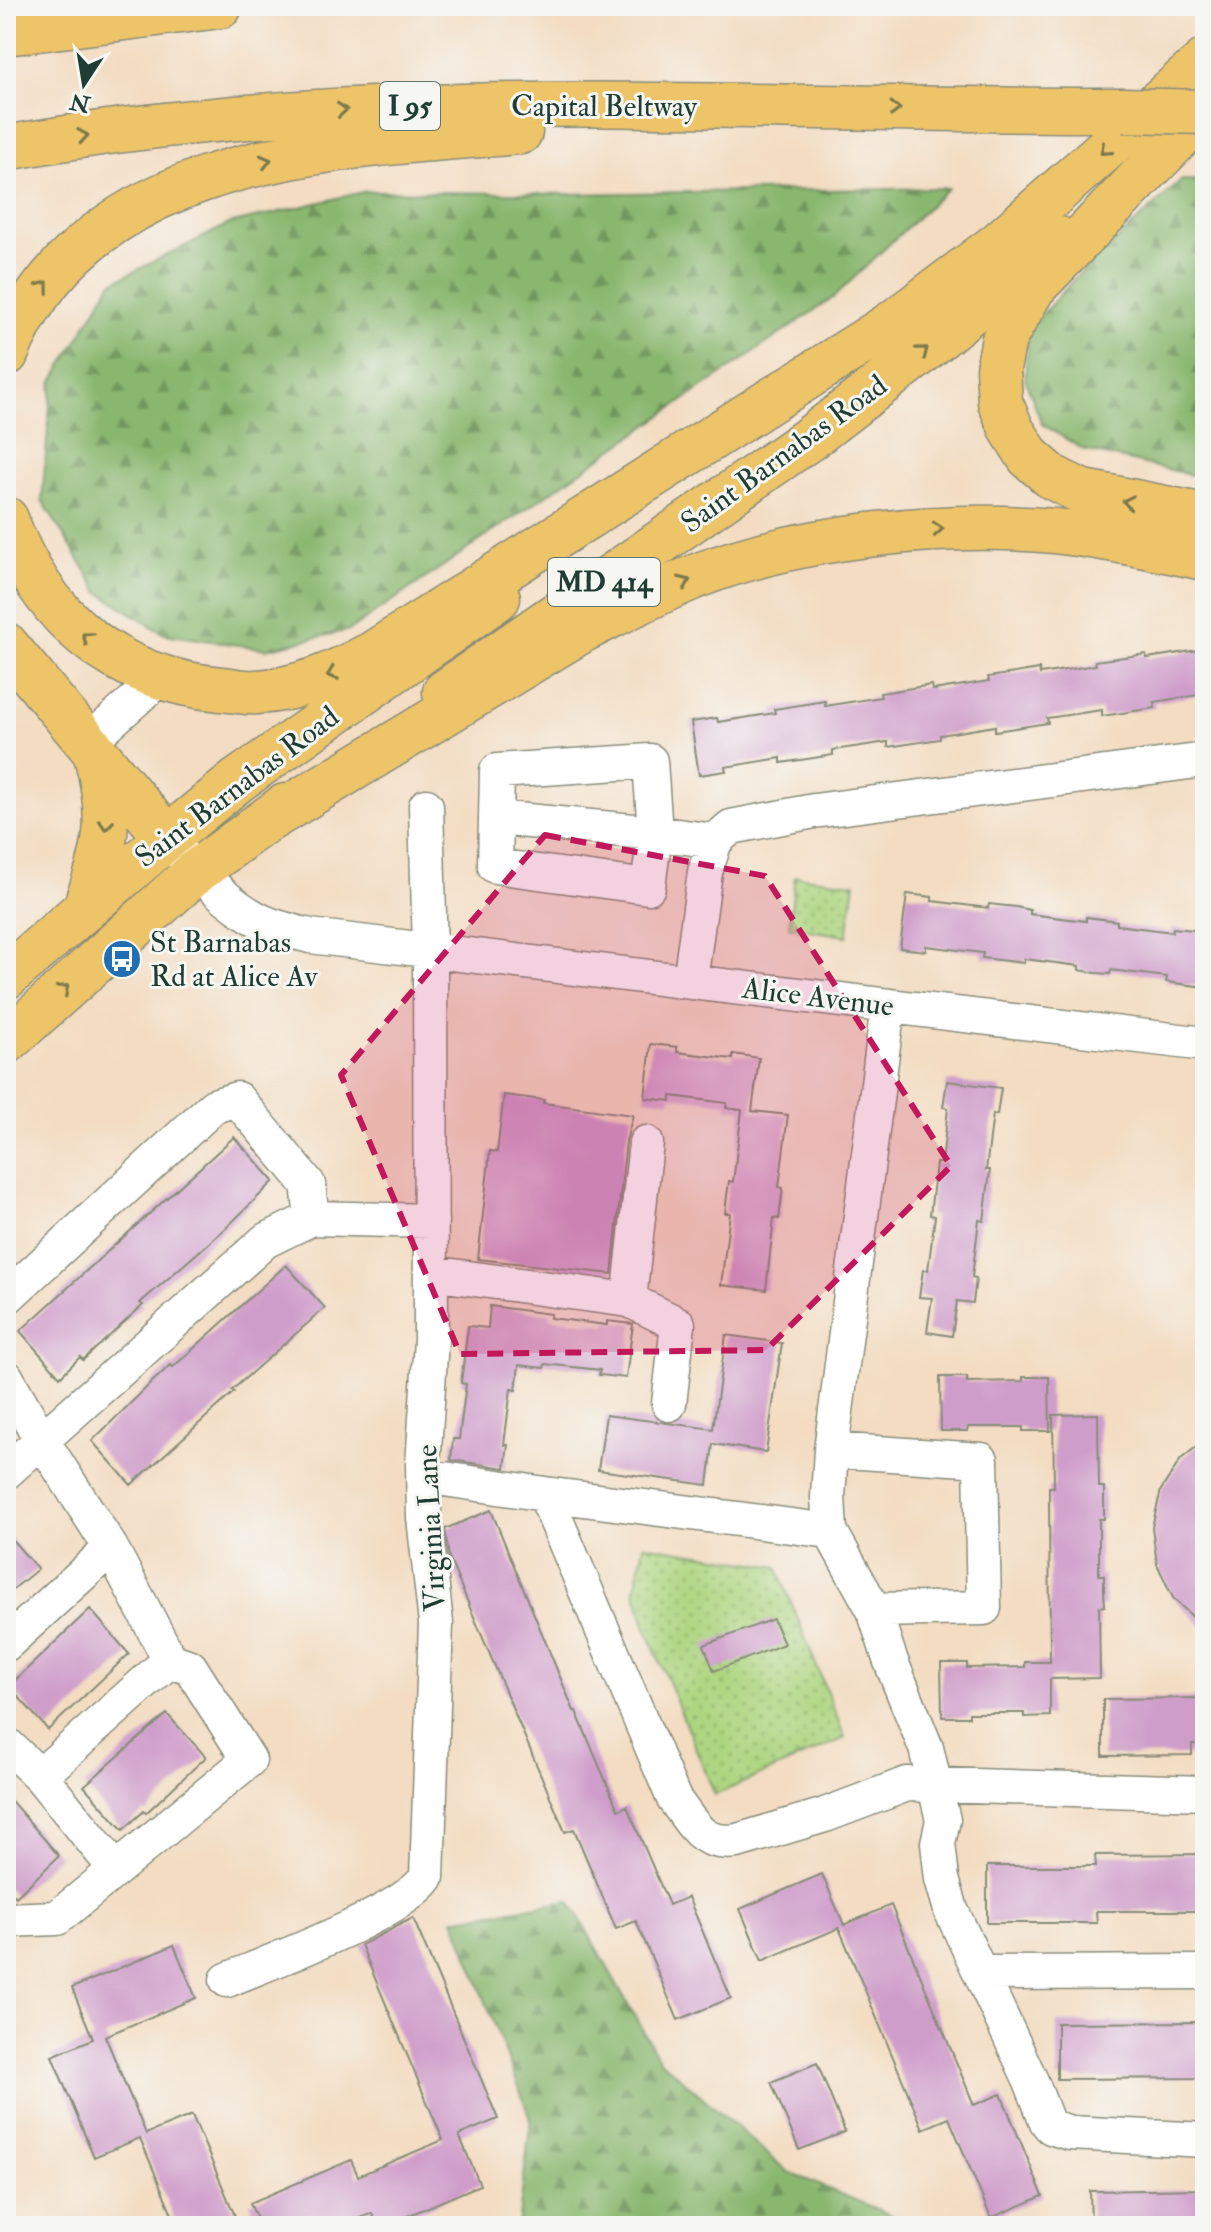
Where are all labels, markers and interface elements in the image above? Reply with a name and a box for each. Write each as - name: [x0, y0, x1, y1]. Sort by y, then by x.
- north arrow: [44, 44, 124, 124]
- road number: I 95: [380, 82, 440, 130]
- text: N: [67, 87, 94, 119]
- street label: Capital Beltway: [511, 88, 698, 125]
- one-way arrow: [889, 100, 902, 117]
- one-way arrow: [336, 102, 349, 119]
- one-way arrow: [76, 128, 90, 145]
- one-way arrow: [1099, 140, 1114, 155]
- one-way arrow: [259, 153, 272, 170]
- one-way arrow: [35, 281, 49, 295]
- one-way arrow: [914, 346, 928, 361]
- street label: Saint Barnabas Road: [674, 367, 894, 541]
- one-way arrow: [1122, 495, 1135, 512]
- one-way arrow: [932, 521, 945, 538]
- road number: MD 414: [548, 558, 660, 606]
- one-way arrow: [677, 575, 691, 591]
- one-way arrow: [81, 632, 96, 646]
- one-way arrow: [326, 664, 340, 681]
- street label: Saint Barnabas Road: [128, 698, 346, 876]
- one-way arrow: [98, 819, 115, 832]
- place label: St Barnabas Rd at Alice Av: [150, 924, 319, 995]
- bus stop icon: St Barnabas Rd at Alice Av: [101, 938, 143, 980]
- street label: Alice Avenue: [739, 969, 896, 1025]
- one-way arrow: [54, 985, 69, 999]
- street label: Virginia Lane: [408, 1444, 454, 1612]

